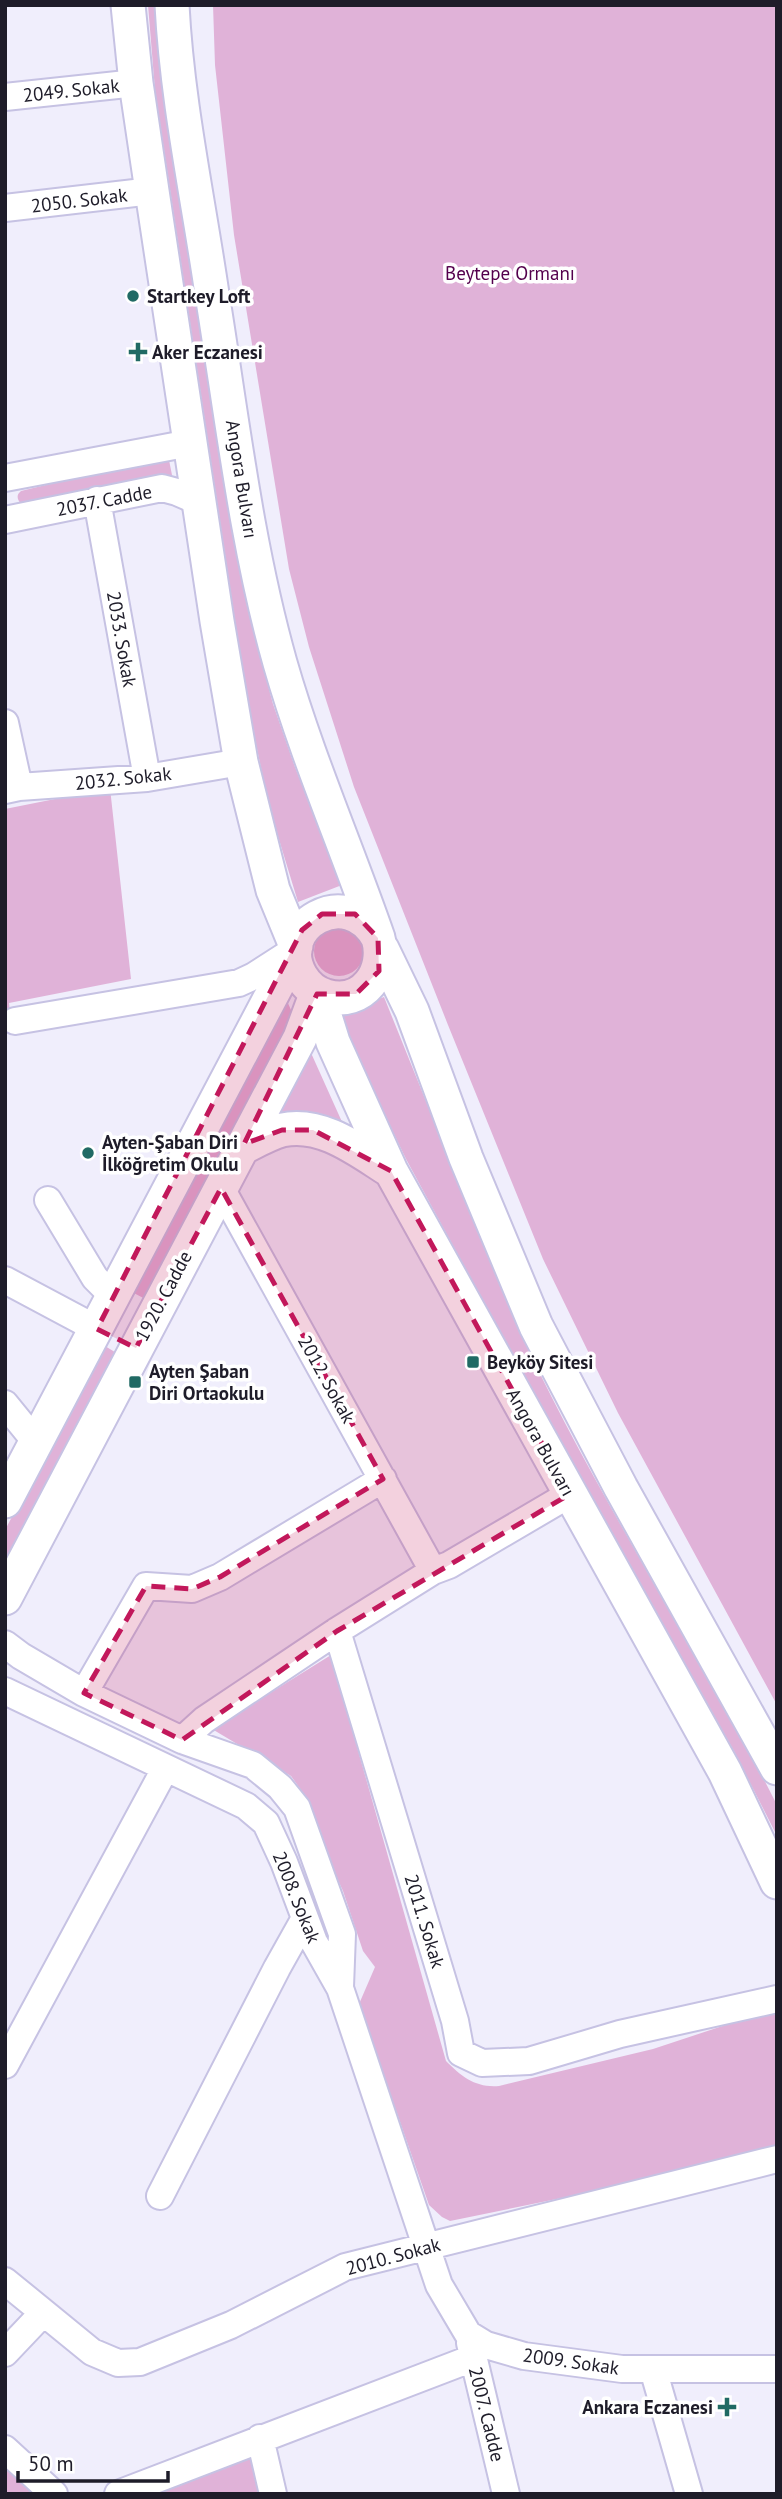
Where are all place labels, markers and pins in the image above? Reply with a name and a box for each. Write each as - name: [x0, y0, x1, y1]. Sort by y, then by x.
- place label: Startkey Loft: [147, 284, 251, 308]
- marker: Startkey Loft: [125, 288, 141, 304]
- place label: Aker Eczanesi: [152, 340, 263, 364]
- marker: Aker Eczanesi: [130, 344, 146, 360]
- place label: Ayten-Şaban Diri İlköğretim Okulu: [102, 1130, 239, 1176]
- marker: Ayten-Şaban Diri İlköğretim Okulu: [80, 1145, 96, 1161]
- place label: Beyköy Sitesi: [487, 1350, 593, 1374]
- marker: Beyköy Sitesi: [465, 1354, 481, 1370]
- place label: Ayten Şaban Diri Ortaokulu: [149, 1359, 264, 1405]
- marker: Ayten Şaban Diri Ortaokulu: [127, 1374, 143, 1390]
- place label: Ankara Eczanesi: [582, 2395, 713, 2419]
- marker: Ankara Eczanesi: [719, 2399, 735, 2415]

